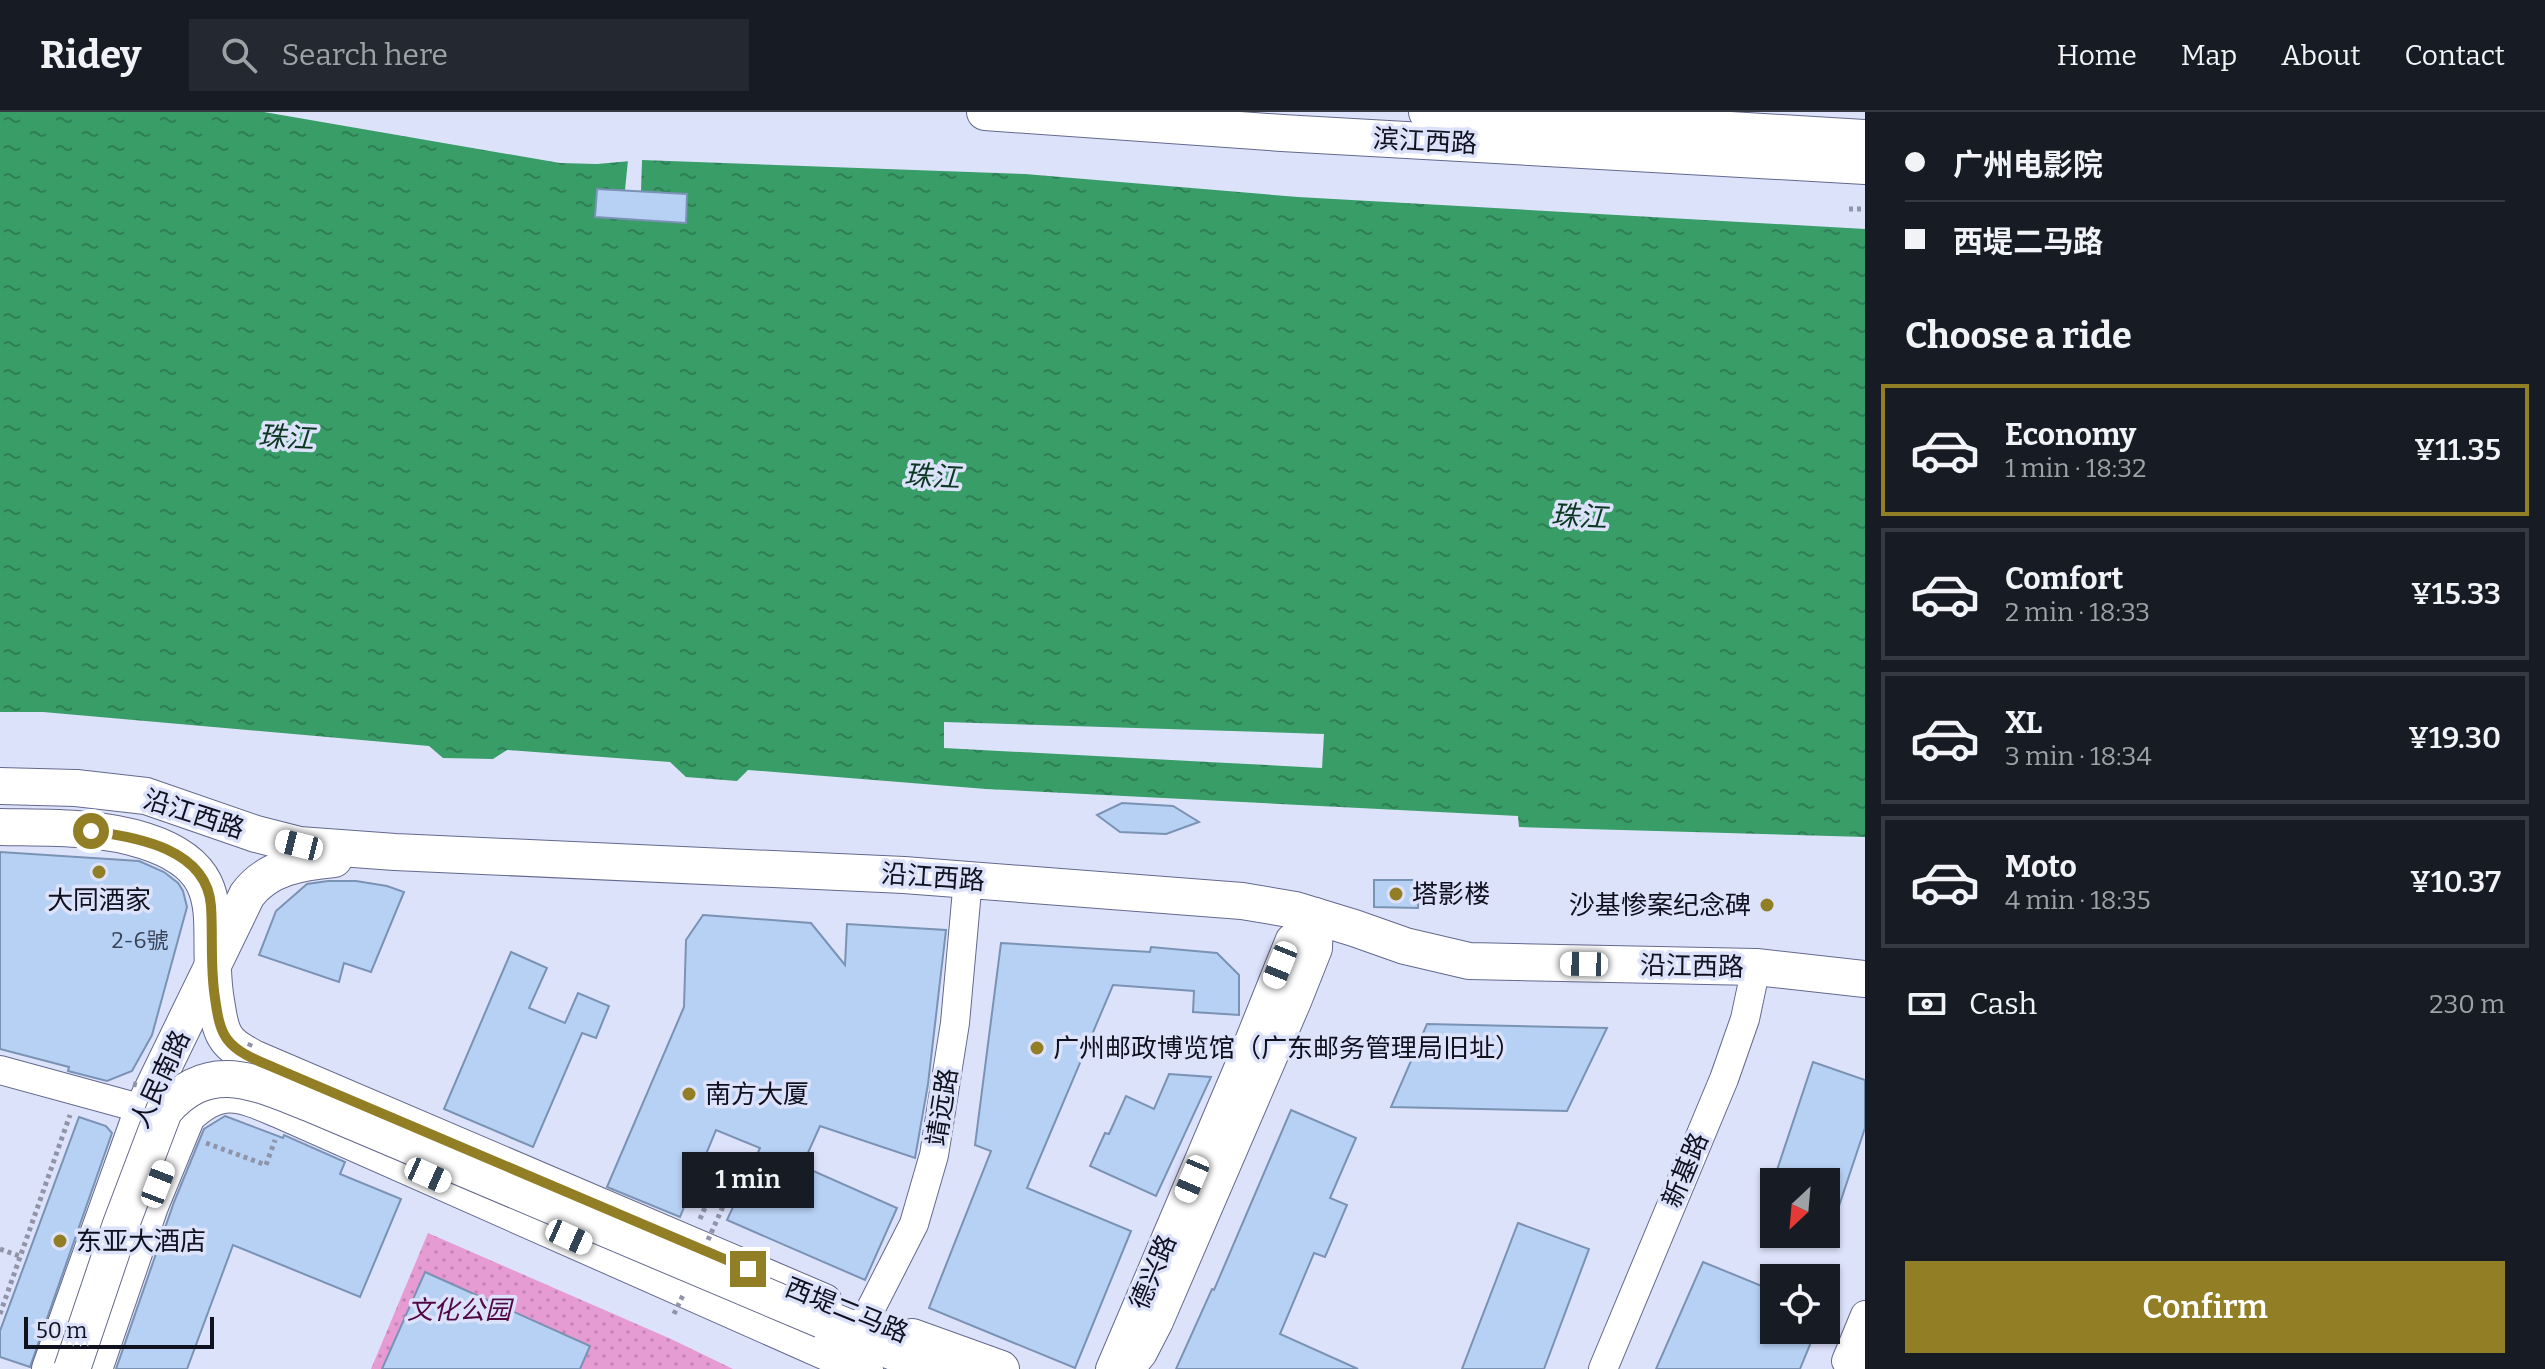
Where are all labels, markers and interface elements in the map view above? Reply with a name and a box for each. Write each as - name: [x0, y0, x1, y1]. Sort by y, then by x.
- search box: [189, 19, 749, 91]
- text: Ridey: [40, 32, 141, 78]
- icon: search: [217, 33, 261, 77]
- text: Search here: [281, 37, 448, 73]
- text: Home: [2057, 39, 2137, 72]
- text: Map: [2181, 39, 2237, 72]
- text: About: [2281, 39, 2361, 72]
- text: Contact: [2405, 39, 2505, 72]
- street label: 滨江西路: [1372, 123, 1478, 160]
- text: 广州电影院: [1953, 147, 2103, 183]
- text: 西堤二马路: [1953, 224, 2103, 260]
- text: Choose a ride: [1905, 314, 2132, 358]
- icon: car: [1909, 414, 1981, 486]
- text: Economy: [2005, 417, 2136, 453]
- water label: 珠江: [257, 420, 318, 456]
- text: ¥11.35: [2414, 432, 2501, 468]
- text: 1 min · 18:32: [2005, 453, 2146, 484]
- water label: 珠江: [903, 459, 964, 495]
- water label: 珠江: [1550, 499, 1611, 535]
- icon: car: [1909, 558, 1981, 630]
- text: Comfort: [2005, 561, 2123, 597]
- text: ¥15.33: [2411, 576, 2501, 612]
- text: 2 min · 18:33: [2005, 597, 2150, 628]
- icon: car: [1909, 702, 1981, 774]
- text: XL: [2005, 705, 2042, 741]
- text: ¥19.30: [2408, 720, 2501, 756]
- text: 3 min · 18:34: [2005, 741, 2152, 772]
- street label: 沿江西路: [140, 784, 248, 845]
- route start: [73, 813, 109, 849]
- car: [273, 828, 325, 862]
- icon: car: [1909, 846, 1981, 918]
- text: Moto: [2005, 849, 2077, 885]
- street label: 沿江西路: [880, 858, 986, 897]
- marker: 大同酒家: [90, 863, 108, 881]
- text: ¥10.37: [2410, 864, 2501, 900]
- place label: 塔影楼: [1412, 879, 1490, 910]
- place label: 大同酒家: [47, 885, 151, 916]
- marker: 塔影楼: [1387, 885, 1405, 903]
- text: 4 min · 18:35: [2005, 885, 2151, 916]
- place label: 沙基惨案纪念碑: [1569, 890, 1751, 921]
- marker: 沙基惨案纪念碑: [1758, 896, 1776, 914]
- house number: 2-6號: [112, 927, 168, 954]
- car: [1260, 938, 1300, 992]
- street label: 沿江西路: [1640, 950, 1744, 983]
- car: [1560, 952, 1608, 976]
- icon: cash: [1905, 982, 1949, 1026]
- text: Cash: [1969, 986, 2037, 1022]
- text: 230 m: [2429, 989, 2505, 1020]
- street label: 人民南路: [124, 1026, 196, 1133]
- place label: 广州邮政博览馆（广东邮务管理局旧址）: [1053, 1033, 1521, 1064]
- marker: 广州邮政博览馆（广东邮务管理局旧址）: [1028, 1039, 1046, 1057]
- street label: 靖远路: [921, 1066, 964, 1148]
- place label: 南方大厦: [705, 1079, 809, 1110]
- marker: 南方大厦: [680, 1085, 698, 1103]
- street label: 新基路: [1656, 1128, 1715, 1212]
- car: [1172, 1152, 1212, 1206]
- callout: 1 min: [682, 1153, 814, 1209]
- car: [401, 1154, 455, 1196]
- car: [138, 1157, 178, 1211]
- text: 1 min: [715, 1164, 781, 1195]
- north arrow: [1760, 1168, 1840, 1248]
- map controls: [1760, 1168, 1840, 1344]
- car: [542, 1216, 596, 1258]
- place label: 东亚大酒店: [76, 1226, 206, 1257]
- street label: 德兴路: [1124, 1230, 1183, 1314]
- marker: 东亚大酒店: [51, 1232, 69, 1250]
- route end: [730, 1251, 766, 1287]
- button: Confirm: [1905, 1261, 2505, 1353]
- button: locate: [1760, 1264, 1840, 1344]
- street label: 西堤二马路: [781, 1272, 913, 1349]
- park label: 文化公园: [407, 1295, 515, 1326]
- scale bar: [24, 1313, 214, 1349]
- text: 50 m: [36, 1317, 87, 1344]

